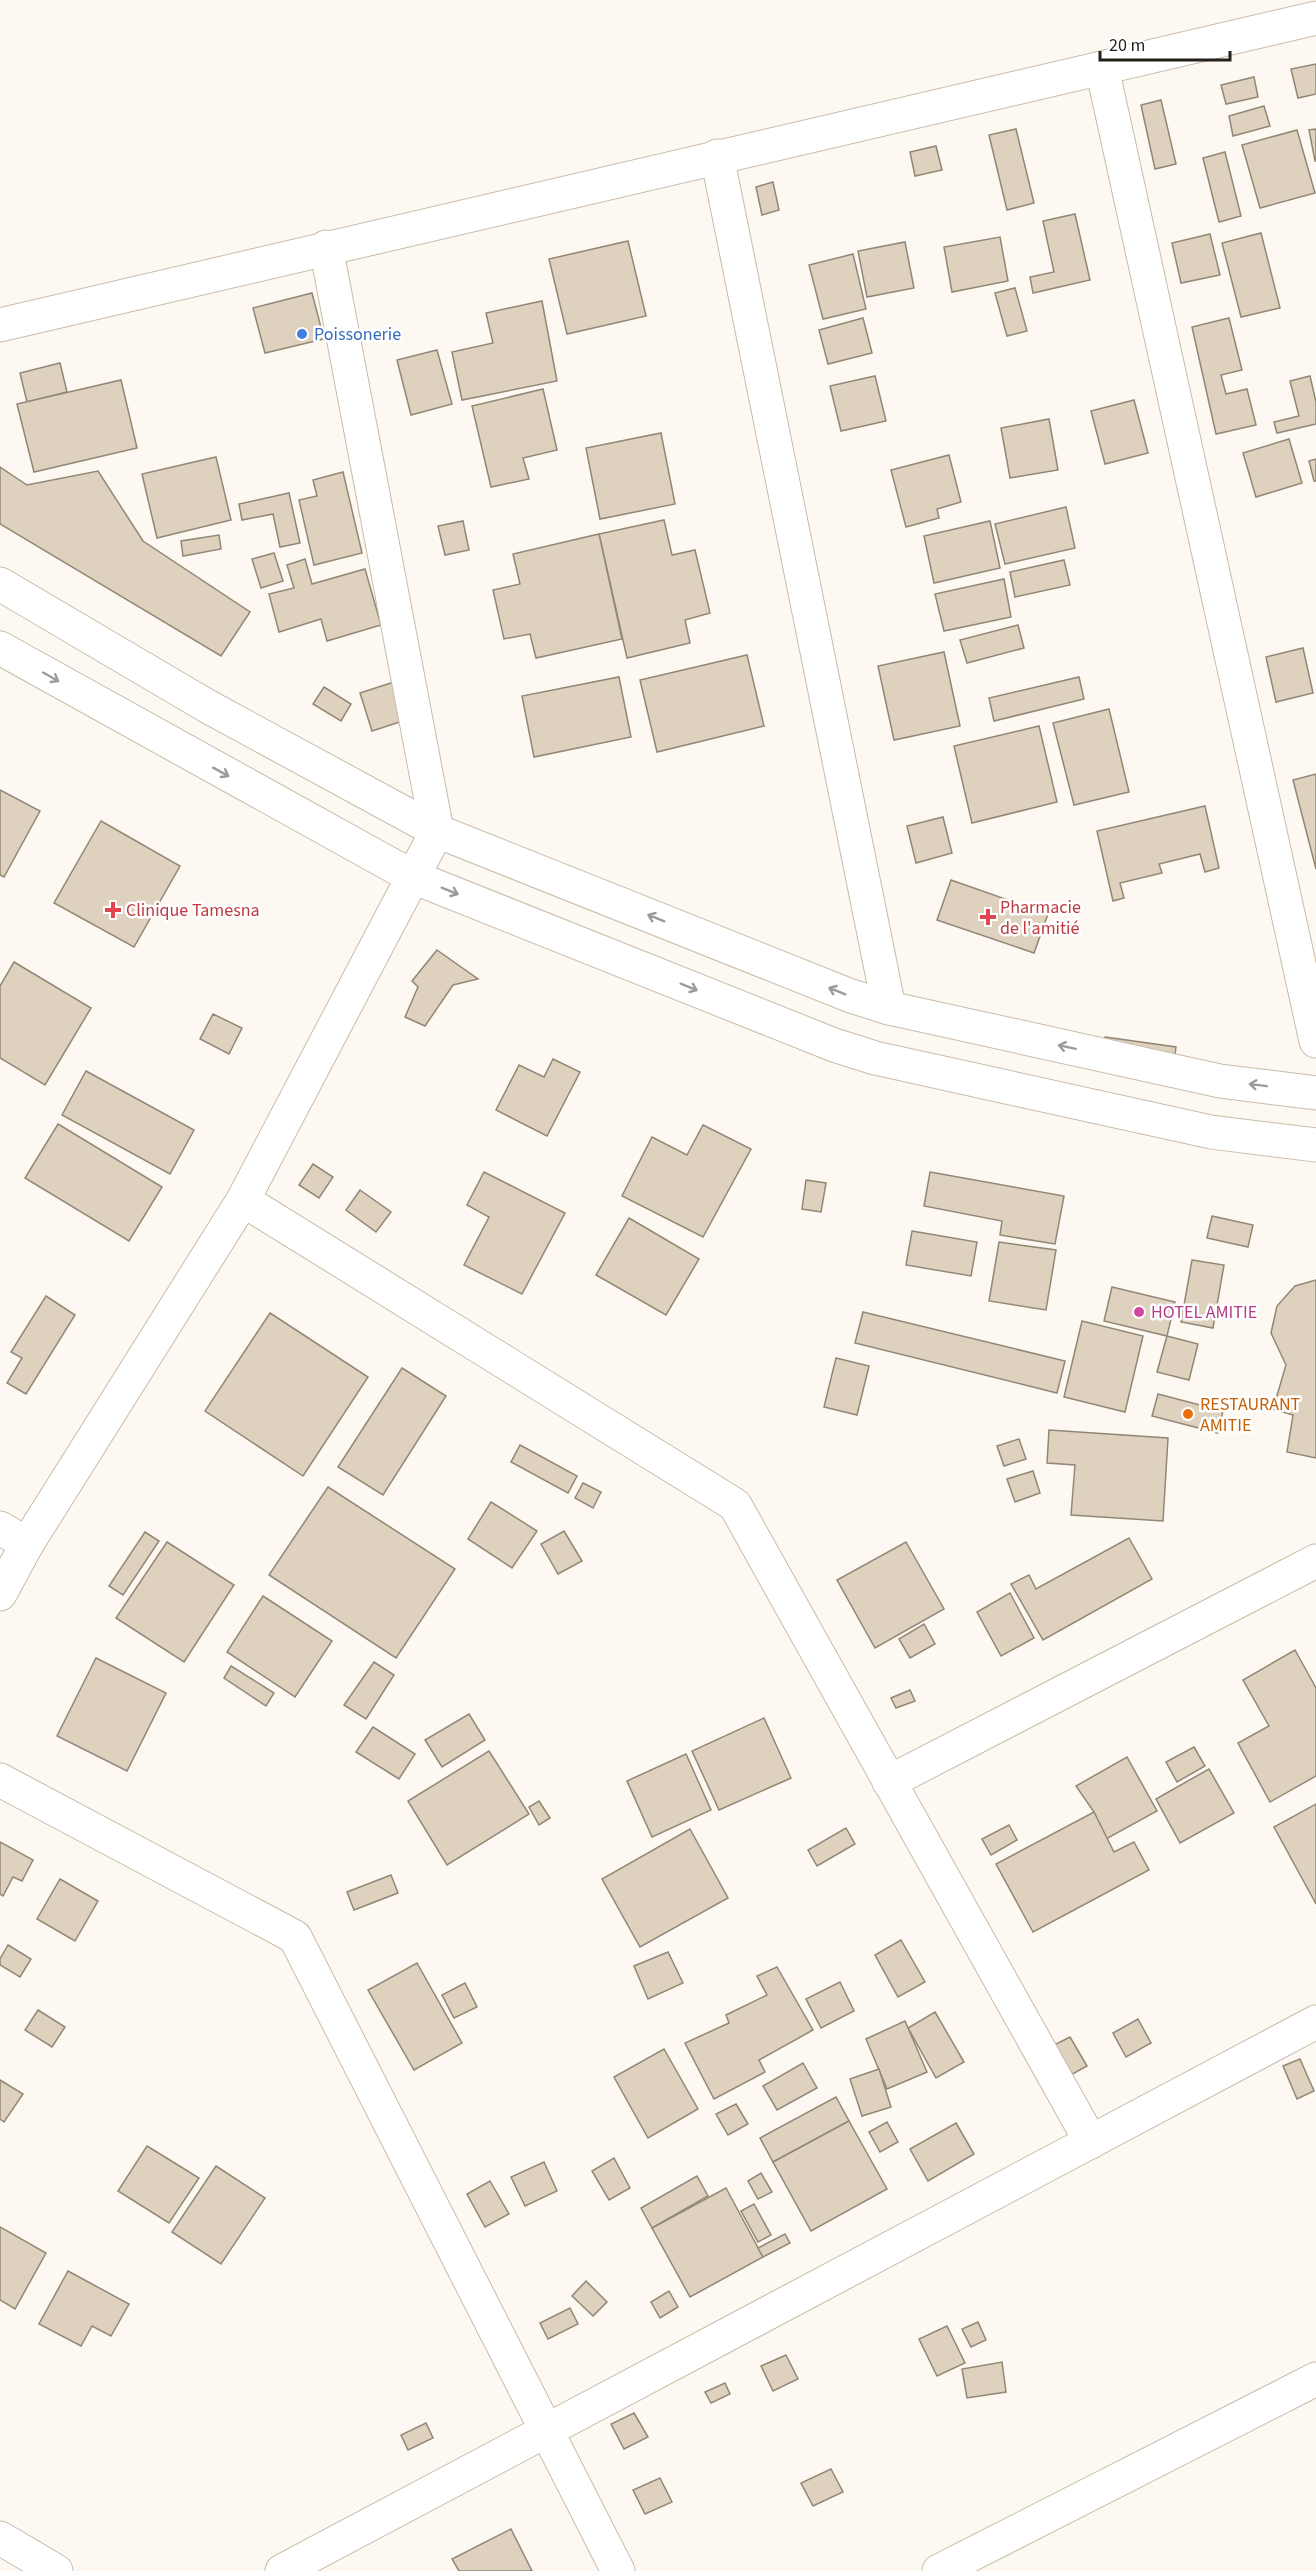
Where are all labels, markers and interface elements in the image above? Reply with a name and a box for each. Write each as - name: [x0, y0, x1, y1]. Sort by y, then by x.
- scale bar: [1100, 24, 1230, 62]
- text: 20 m: [1109, 33, 1145, 58]
- place label: Poissonerie: [314, 322, 401, 347]
- marker: Poissonerie: [295, 327, 309, 341]
- one-way arrow: [42, 671, 59, 683]
- one-way arrow: [212, 766, 229, 778]
- one-way arrow: [440, 886, 458, 897]
- place label: Pharmacie de l'amitié: [1000, 895, 1081, 941]
- place label: Clinique Tamesna: [126, 898, 260, 923]
- marker: Clinique Tamesna: [104, 901, 122, 919]
- marker: Pharmacie de l'amitié: [981, 910, 995, 924]
- one-way arrow: [647, 912, 666, 923]
- one-way arrow: [679, 982, 698, 993]
- one-way arrow: [828, 984, 847, 995]
- one-way arrow: [1058, 1041, 1077, 1052]
- one-way arrow: [1249, 1080, 1268, 1091]
- place label: HOTEL AMITIE: [1151, 1300, 1257, 1325]
- marker: HOTEL AMITIE: [1132, 1305, 1146, 1319]
- place label: RESTAURANT AMITIE: [1200, 1392, 1301, 1438]
- marker: RESTAURANT AMITIE: [1181, 1407, 1195, 1421]

